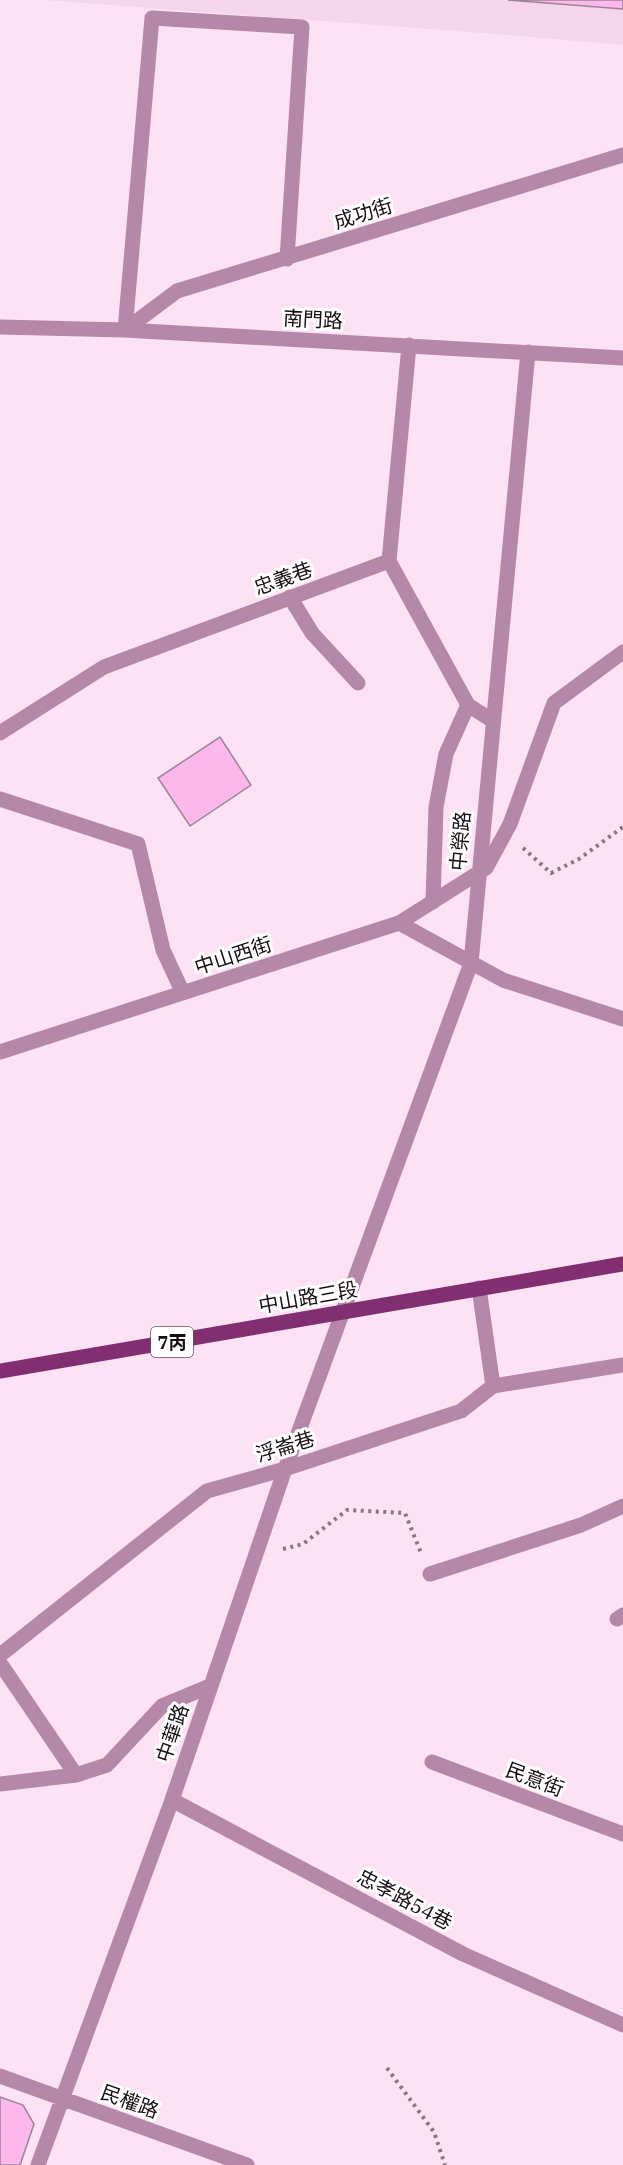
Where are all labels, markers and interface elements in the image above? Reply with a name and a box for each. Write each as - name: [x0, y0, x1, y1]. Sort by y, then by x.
- street label: 成功街: [330, 191, 396, 235]
- street label: 南門路: [282, 304, 344, 334]
- street label: 忠義巷: [250, 555, 316, 601]
- street label: 中榮路: [444, 810, 476, 872]
- street label: 中山西街: [191, 930, 275, 980]
- street label: 中山路三段: [256, 1275, 360, 1319]
- road number: 7丙: [151, 1327, 193, 1357]
- street label: 浮崙巷: [252, 1424, 318, 1468]
- street label: 中華路: [149, 1700, 195, 1766]
- street label: 民意街: [502, 1756, 568, 1802]
- street label: 忠孝路54巷: [353, 1863, 457, 1935]
- street label: 民權路: [97, 2078, 163, 2124]

